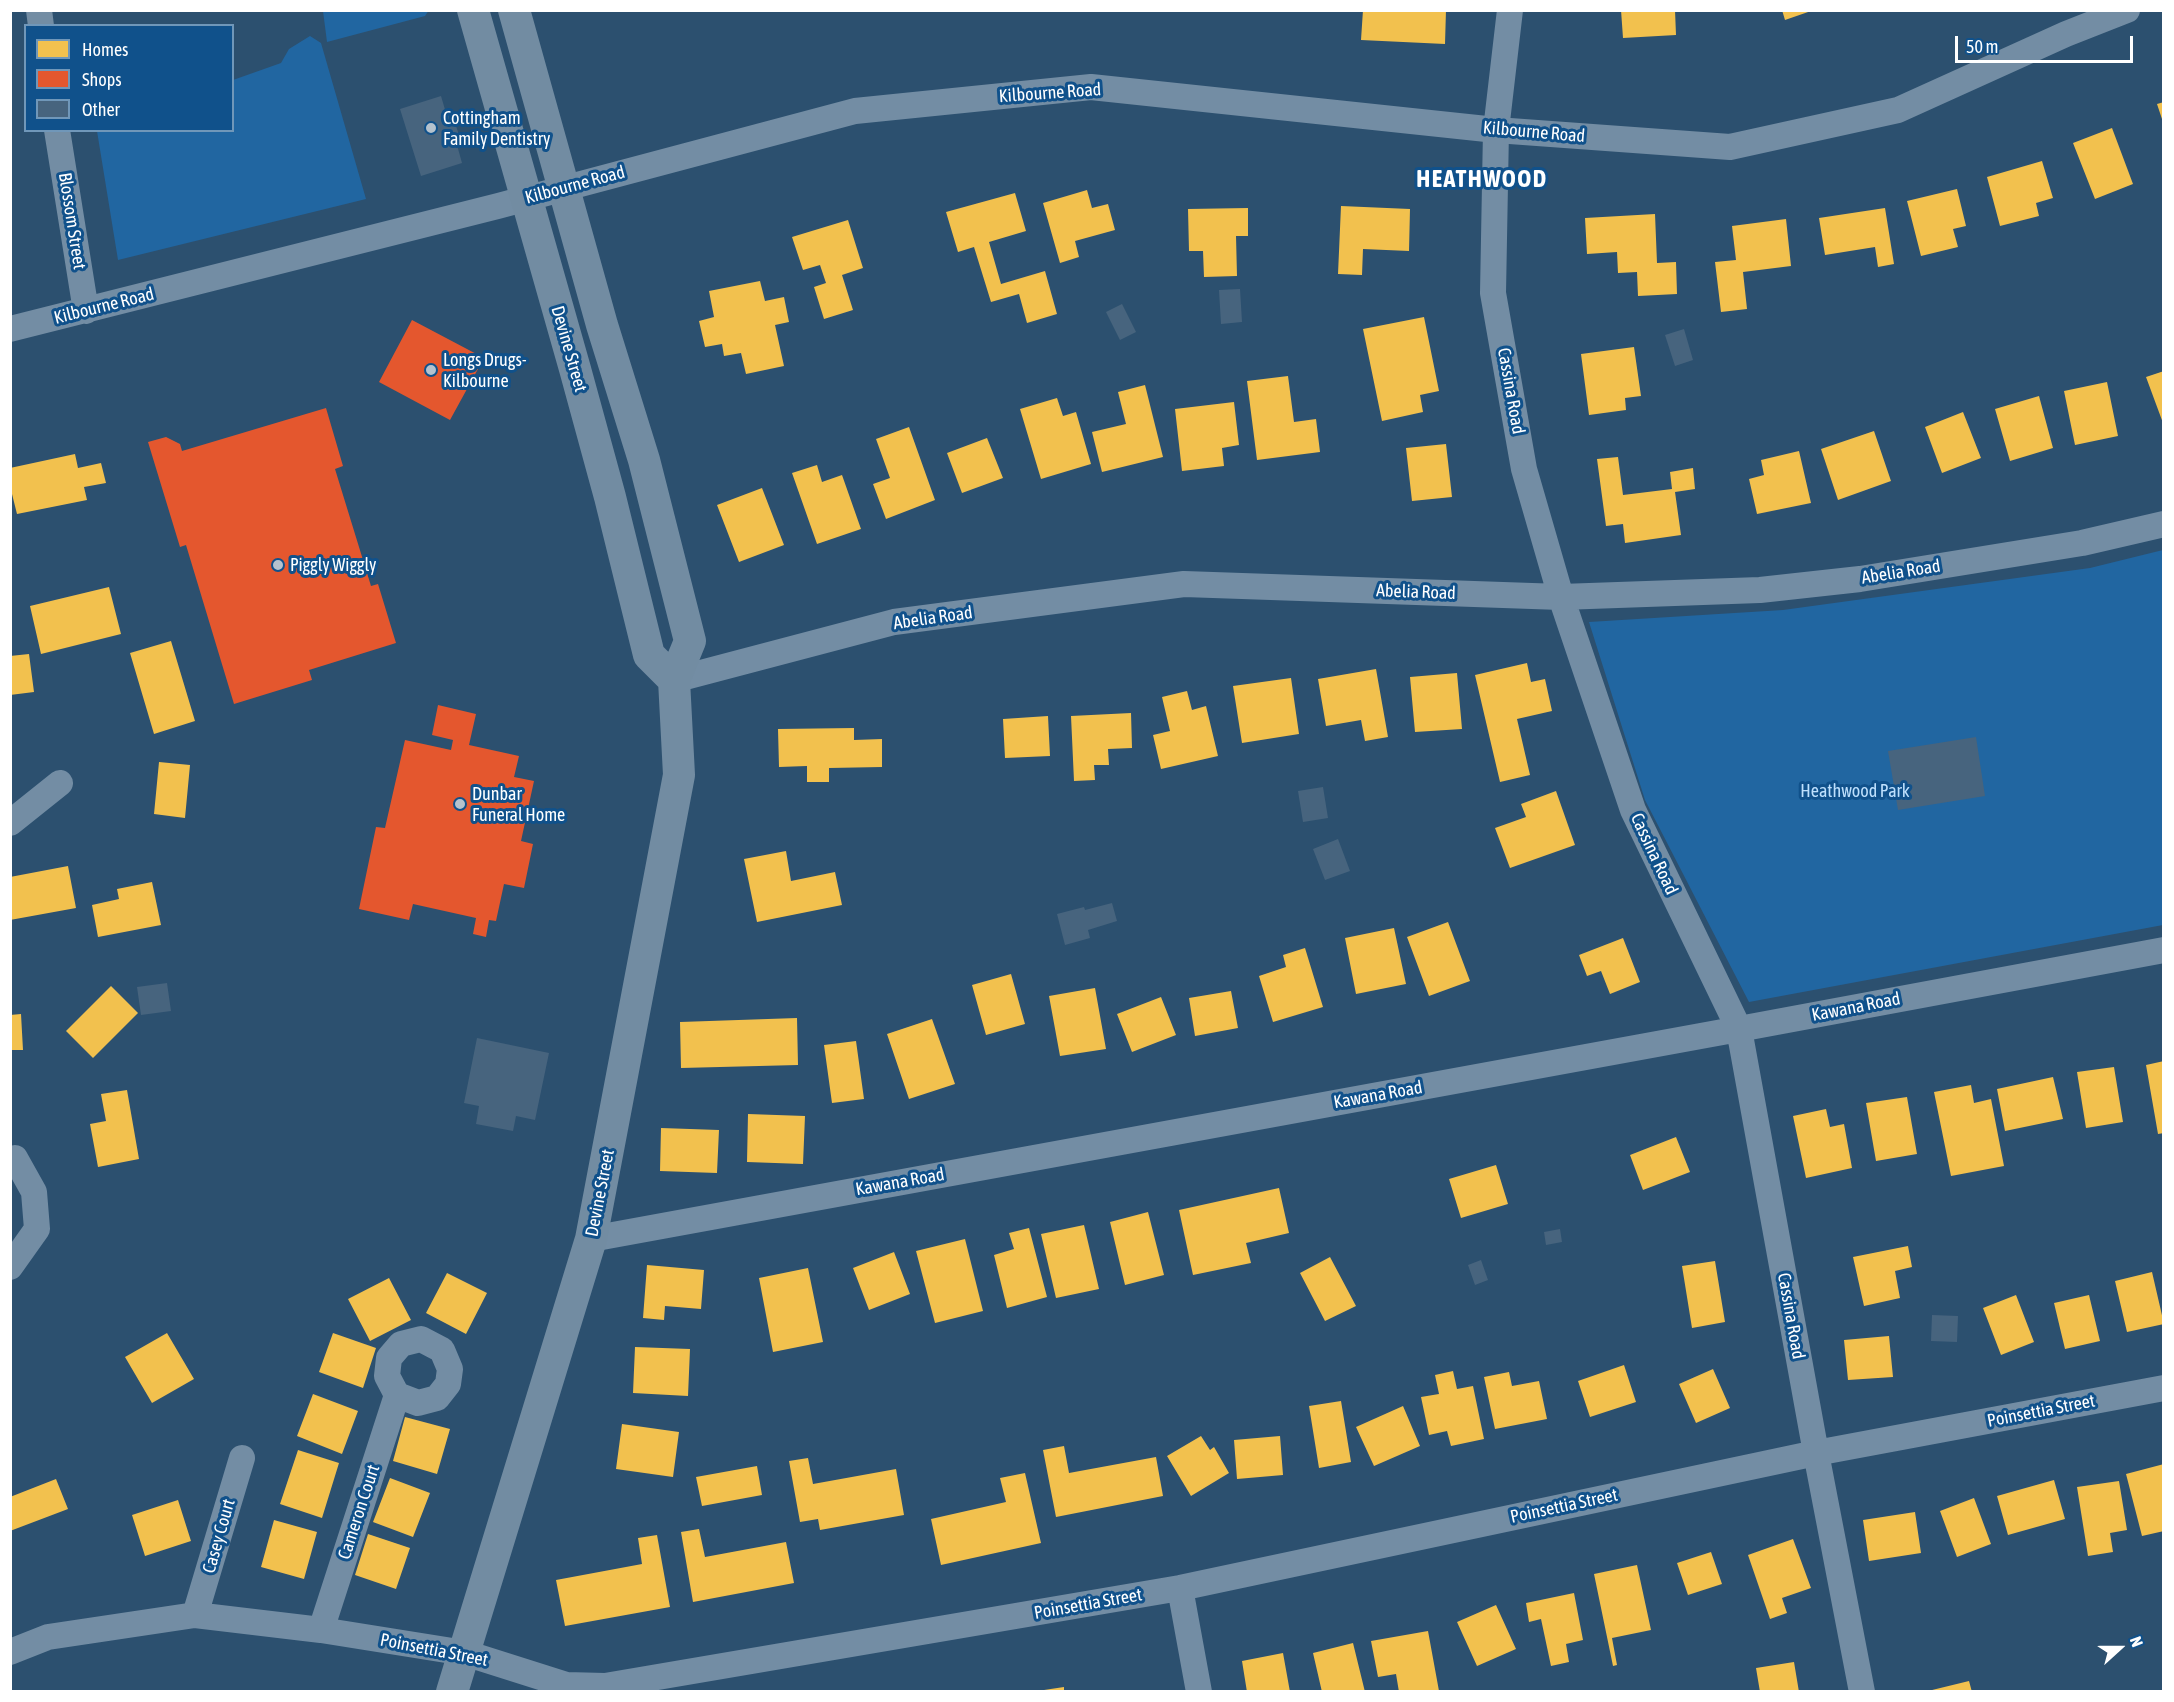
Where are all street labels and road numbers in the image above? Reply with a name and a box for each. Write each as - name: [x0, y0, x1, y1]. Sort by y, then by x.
- street label: Kilbourne Road: [998, 79, 1102, 107]
- street label: Kilbourne Road: [1482, 117, 1586, 147]
- street label: Kilbourne Road: [523, 161, 627, 209]
- street label: Blossom Street: [54, 171, 90, 271]
- street label: Kilbourne Road: [52, 283, 156, 329]
- street label: Devine Street: [546, 303, 592, 395]
- street label: Cassina Road: [1493, 346, 1529, 436]
- street label: Abelia Road: [1860, 555, 1942, 589]
- street label: Abelia Road: [1376, 580, 1456, 604]
- street label: Abelia Road: [892, 602, 974, 634]
- street label: Cassina Road: [1626, 810, 1682, 898]
- street label: Kawana Road: [1810, 988, 1902, 1026]
- street label: Kawana Road: [1332, 1077, 1424, 1113]
- street label: Devine Street: [581, 1148, 619, 1238]
- street label: Kawana Road: [854, 1164, 946, 1200]
- street label: Cassina Road: [1773, 1271, 1809, 1361]
- street label: Poinsettia Street: [1985, 1390, 2097, 1432]
- street label: Cameron Court: [334, 1462, 384, 1562]
- street label: Poinsettia Street: [1508, 1484, 1620, 1528]
- street label: Casey Court: [198, 1496, 240, 1576]
- street label: Poinsettia Street: [1032, 1584, 1144, 1624]
- street label: Poinsettia Street: [378, 1629, 490, 1671]

